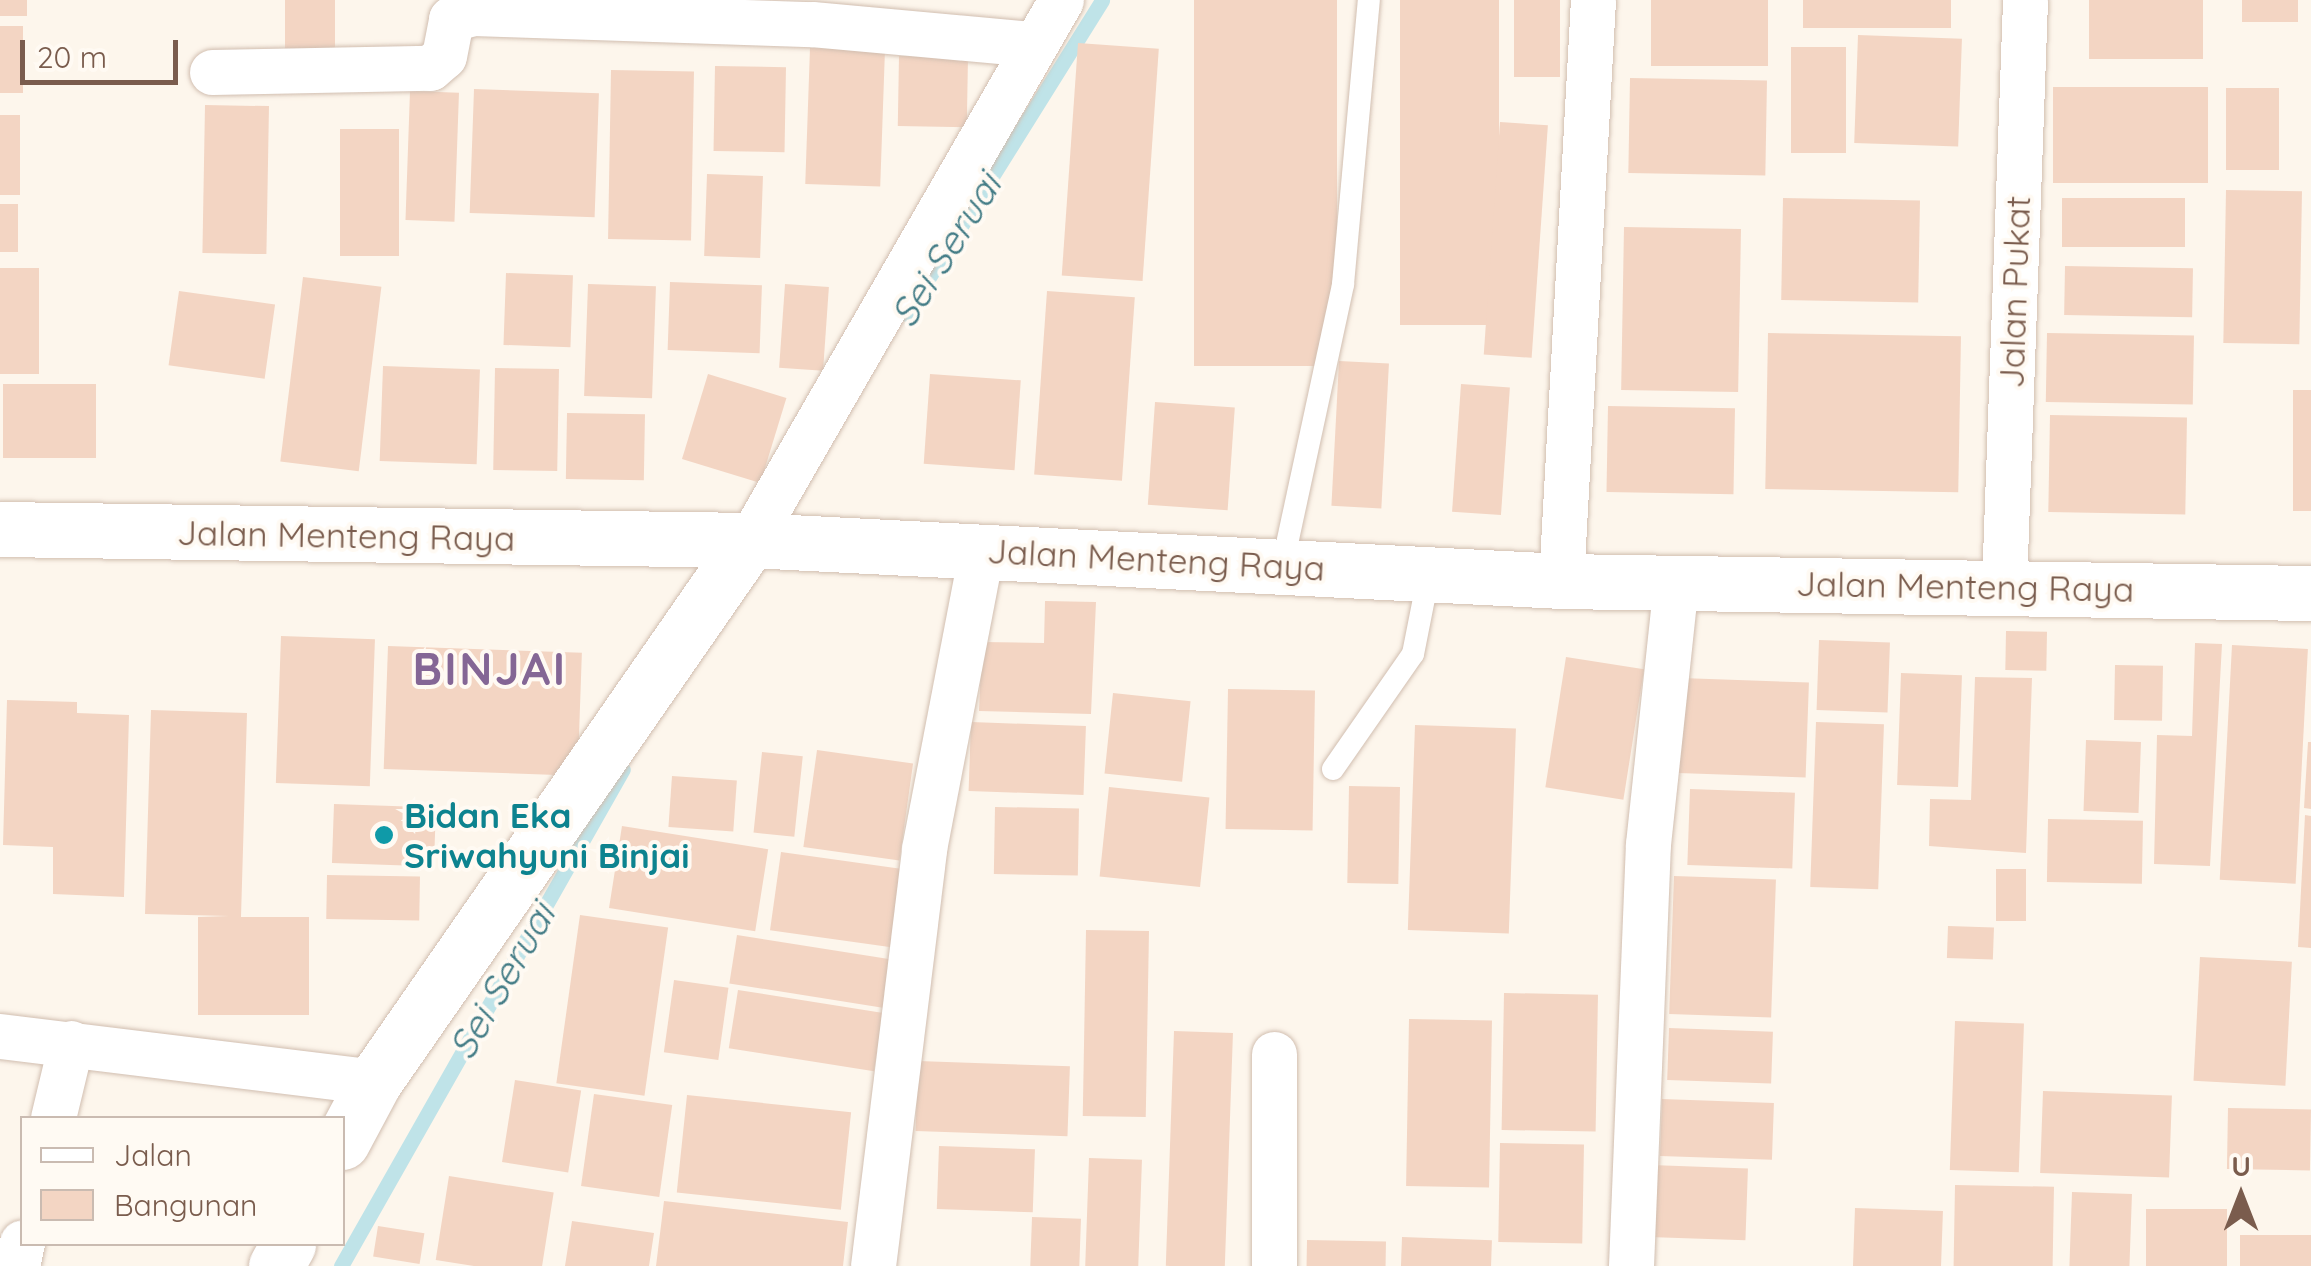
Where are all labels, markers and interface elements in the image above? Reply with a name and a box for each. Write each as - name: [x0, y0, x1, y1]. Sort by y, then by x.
- scale bar: [25, 20, 182, 82]
- text: 20 m: [37, 38, 107, 76]
- water label: Sei Seruai: [881, 165, 1011, 335]
- street label: Jalan Pukat: [1990, 195, 2038, 389]
- street label: Jalan Menteng Raya: [177, 511, 515, 559]
- street label: Jalan Menteng Raya: [986, 529, 1326, 589]
- street label: Jalan Menteng Raya: [1796, 562, 2134, 610]
- district label: BINJAI: [412, 642, 568, 696]
- place label: Bidan Eka Sriwahyuni Binjai: [404, 794, 690, 876]
- marker: Bidan Eka Sriwahyuni Binjai: [373, 824, 395, 846]
- water label: Sei Seruai: [439, 895, 565, 1067]
- legend: [20, 1116, 345, 1246]
- text: Jalan: [114, 1136, 192, 1174]
- north arrow: [2191, 1146, 2291, 1246]
- text: U: [2231, 1148, 2251, 1183]
- text: Bangunan: [114, 1186, 257, 1224]

